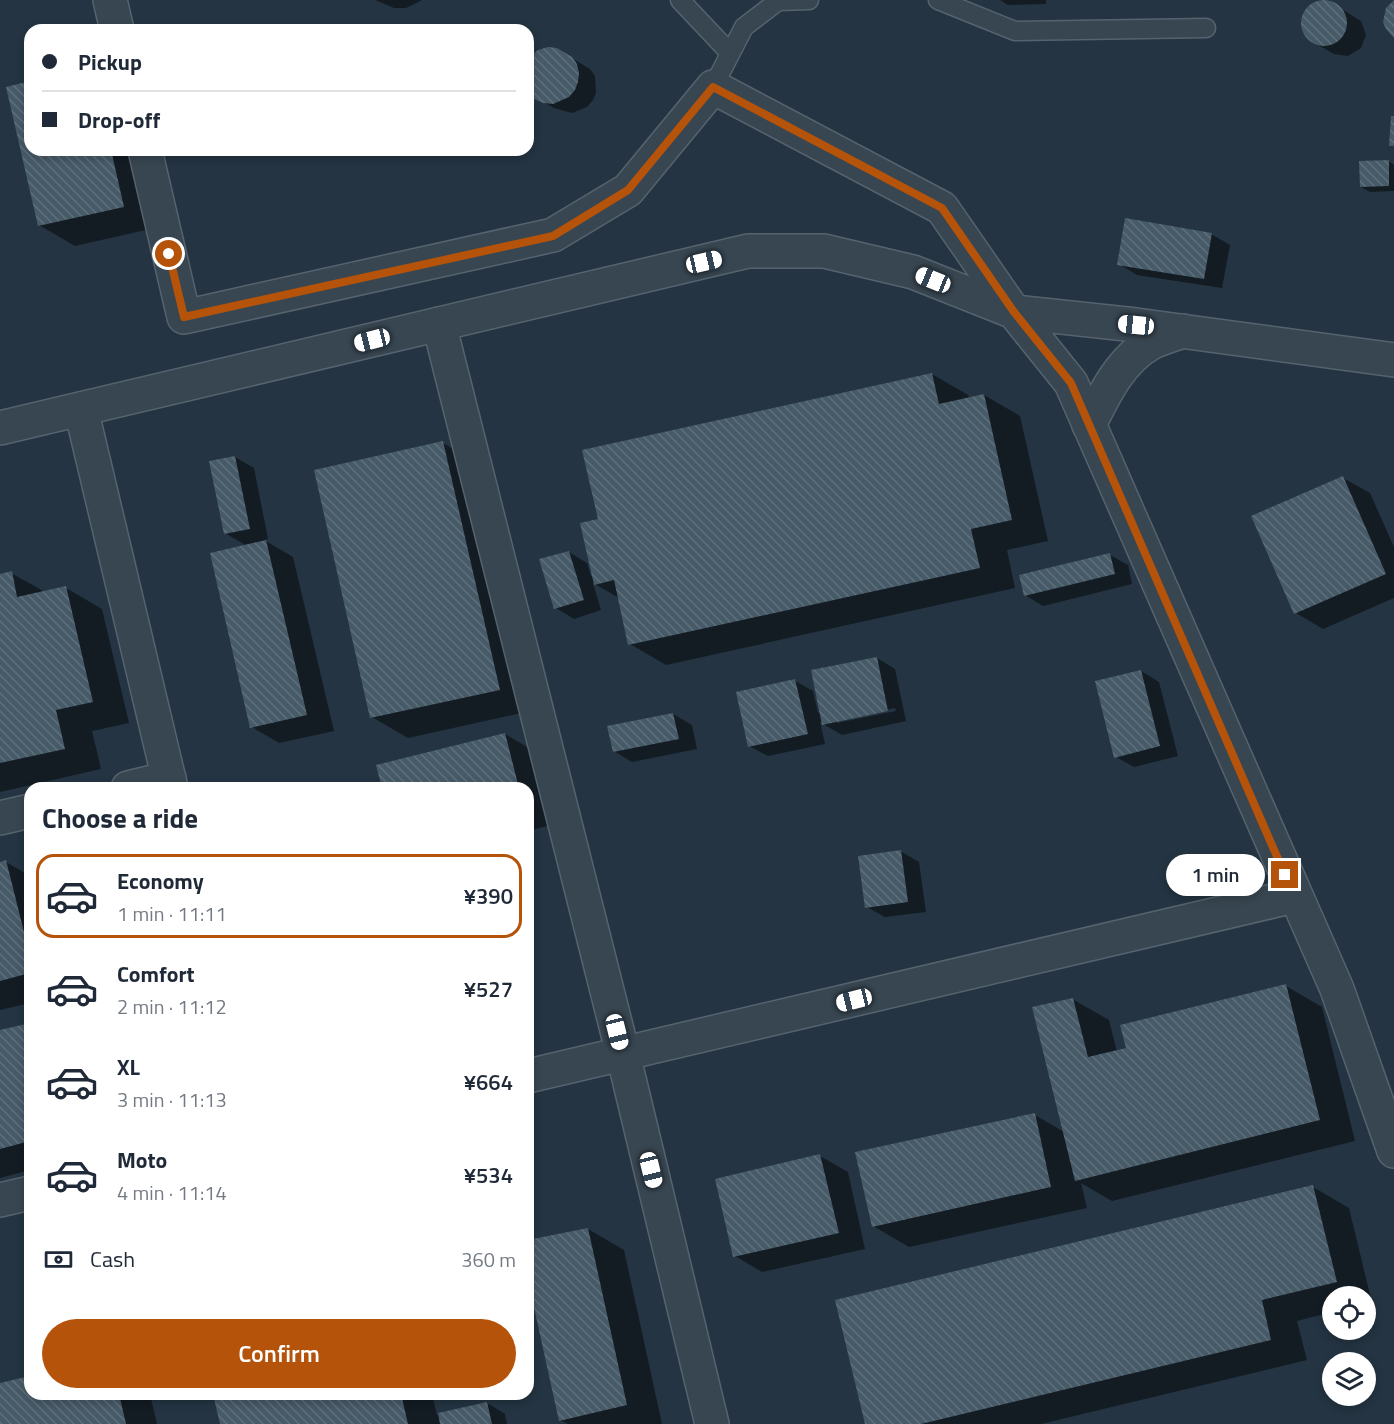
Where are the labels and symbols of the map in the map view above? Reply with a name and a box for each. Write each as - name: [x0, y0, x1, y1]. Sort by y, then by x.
- route start: [155, 240, 182, 267]
- car: [684, 249, 724, 275]
- car: [913, 265, 953, 295]
- car: [1117, 314, 1155, 336]
- car: [352, 327, 392, 353]
- callout: 1 min: [1165, 854, 1264, 896]
- route end: [1271, 861, 1298, 888]
- car: [834, 987, 874, 1013]
- car: [604, 1012, 630, 1052]
- car: [638, 1150, 664, 1190]

